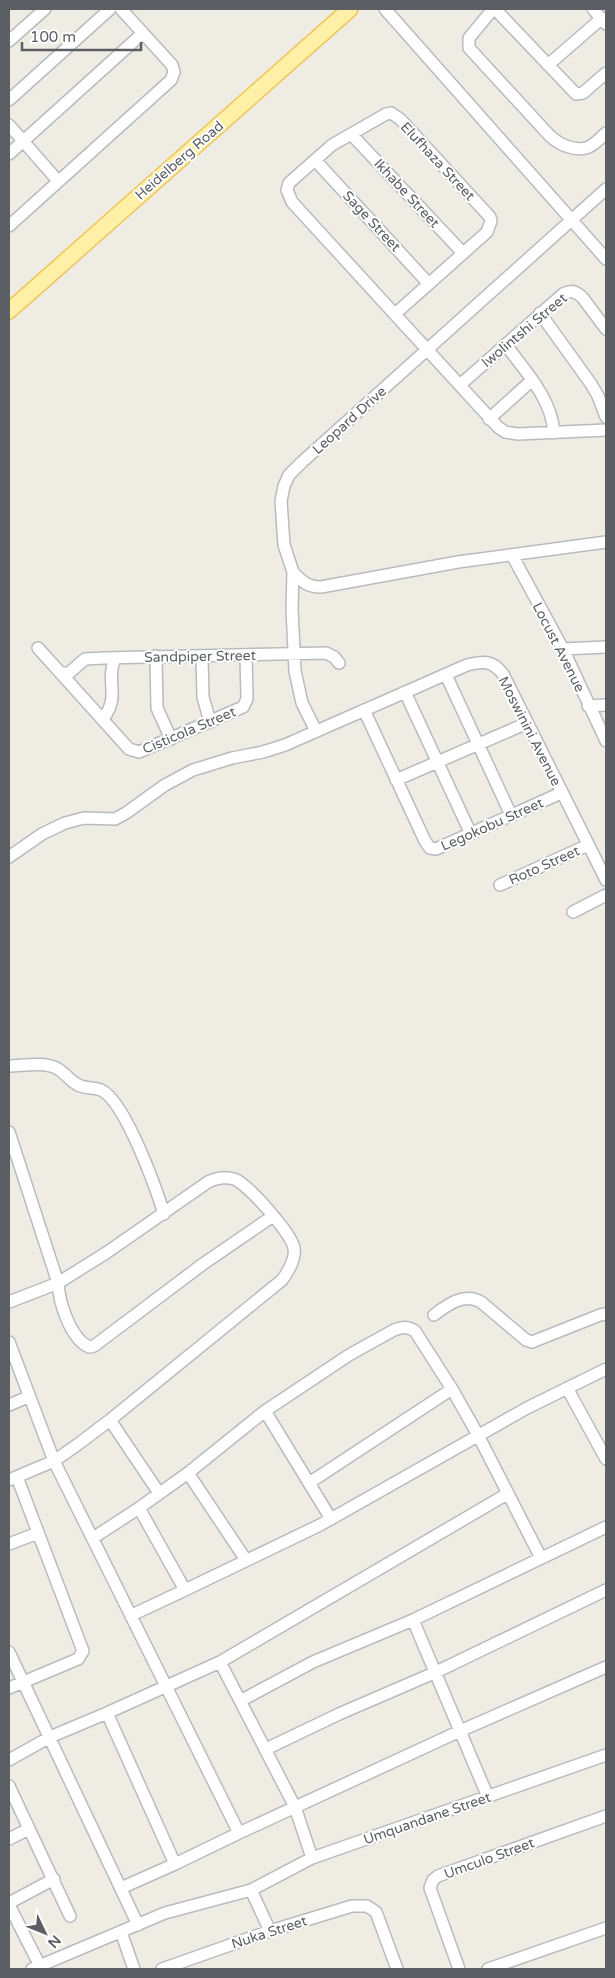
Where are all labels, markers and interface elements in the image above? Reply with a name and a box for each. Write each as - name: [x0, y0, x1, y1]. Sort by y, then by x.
- scale bar: [22, 20, 141, 52]
- text: 100 m: [30, 28, 76, 46]
- street label: Heidelberg Road: [132, 117, 227, 203]
- street label: Elufhaza Street: [397, 119, 479, 205]
- street label: Ikhabe Street: [370, 155, 443, 232]
- street label: Sage Street: [339, 187, 405, 256]
- street label: Iwolintshi Street: [478, 289, 571, 371]
- street label: Leopard Drive: [309, 383, 390, 458]
- street label: Locust Avenue: [529, 600, 588, 695]
- street label: Sandpiper Street: [144, 647, 257, 666]
- street label: Moswinini Avenue: [495, 674, 565, 789]
- street label: Cisticola Street: [140, 703, 239, 758]
- street label: Legokobu Street: [438, 794, 547, 855]
- street label: Roto Street: [506, 842, 583, 889]
- street label: Umquandane Street: [361, 1788, 494, 1848]
- street label: Umculo Street: [442, 1834, 537, 1883]
- north arrow: [20, 1908, 70, 1958]
- street label: Nuka Street: [229, 1912, 310, 1953]
- text: N: [44, 1932, 64, 1951]

